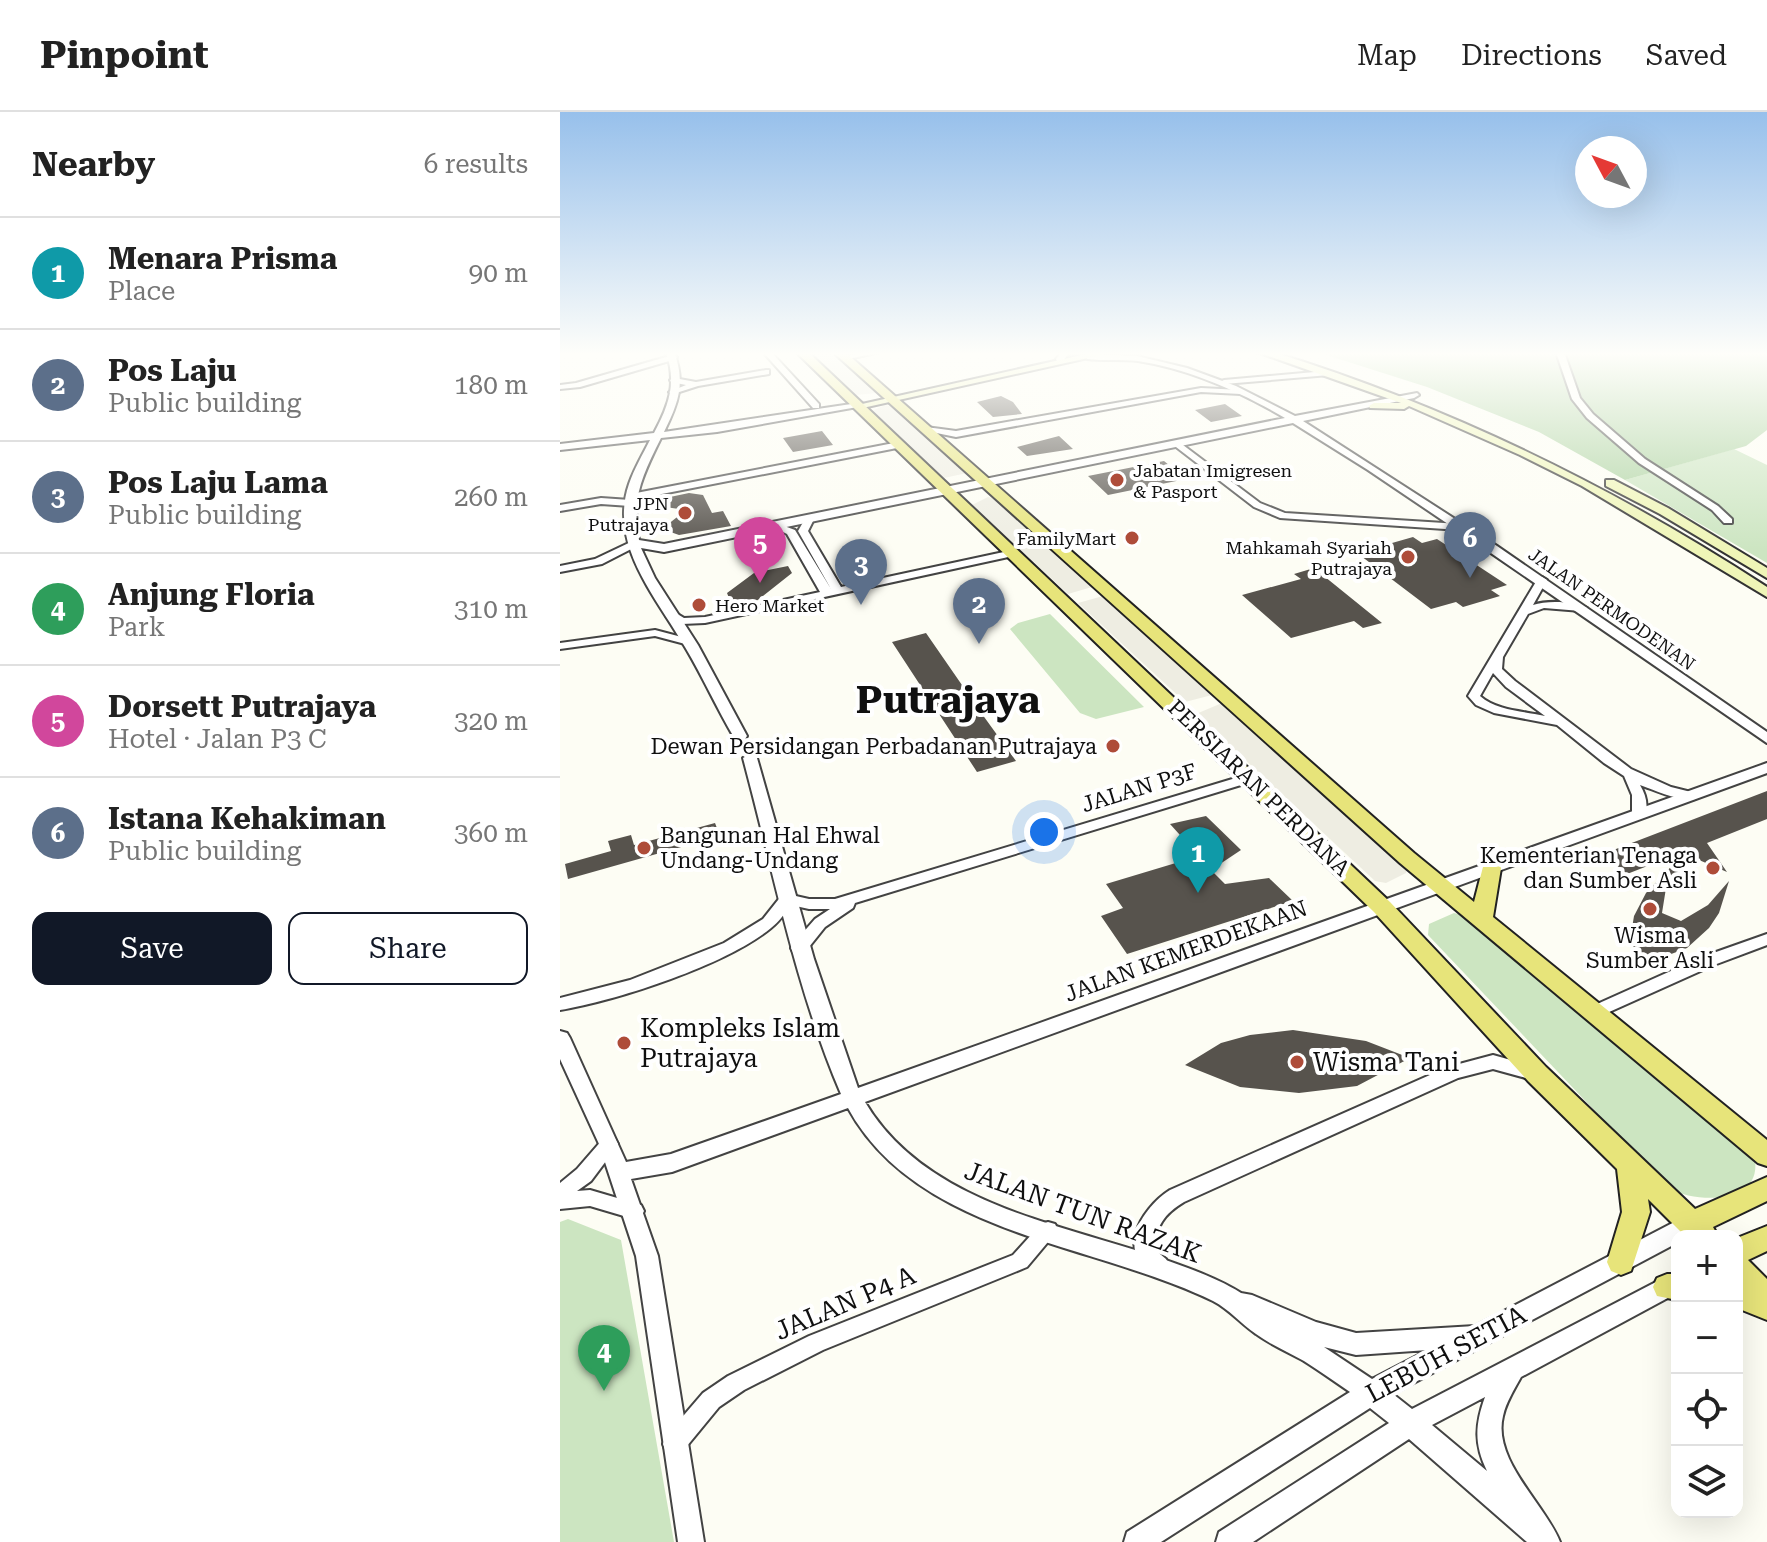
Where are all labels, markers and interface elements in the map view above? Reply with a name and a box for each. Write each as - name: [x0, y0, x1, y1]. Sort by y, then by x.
- text: Pinpoint: [40, 33, 209, 77]
- text: Map: [1357, 39, 1417, 72]
- text: Directions: [1461, 39, 1602, 72]
- text: Saved: [1646, 39, 1727, 72]
- north arrow: [1575, 136, 1647, 208]
- text: Nearby: [32, 144, 155, 184]
- text: 6 results: [424, 149, 528, 179]
- text: Menara Prisma: [108, 241, 337, 276]
- text: 1: [51, 258, 65, 288]
- text: 90 m: [469, 258, 528, 288]
- text: Place: [108, 276, 175, 306]
- text: Pos Laju: [108, 353, 237, 388]
- text: 2: [51, 370, 65, 400]
- text: 180 m: [454, 370, 528, 400]
- text: Public building: [108, 388, 301, 418]
- place label: Jabatan Imigresen & Pasport: [1133, 460, 1293, 502]
- text: Pos Laju Lama: [108, 465, 328, 500]
- marker: Jabatan Imigresen & Pasport: [1108, 471, 1126, 489]
- text: 3: [51, 482, 65, 512]
- text: 260 m: [454, 482, 528, 512]
- place label: JPN Putrajaya: [588, 493, 669, 535]
- text: Public building: [108, 500, 301, 530]
- marker: JPN Putrajaya: [676, 504, 694, 522]
- pin: 6: [1444, 512, 1496, 578]
- pin: 5: [734, 517, 786, 583]
- place label: FamilyMart: [1017, 528, 1116, 549]
- marker: FamilyMart: [1123, 529, 1141, 547]
- place label: Mahkamah Syariah Putrajaya: [1225, 537, 1392, 579]
- pin: 3: [835, 539, 887, 605]
- street label: JALAN PERMODENAN: [1525, 543, 1699, 675]
- marker: Mahkamah Syariah Putrajaya: [1399, 548, 1417, 566]
- text: Anjung Floria: [108, 577, 315, 612]
- pin: 2: [953, 578, 1005, 644]
- text: 4: [51, 594, 65, 624]
- text: 310 m: [454, 594, 528, 624]
- place label: Hero Market: [715, 595, 824, 616]
- marker: Hero Market: [690, 596, 708, 614]
- text: Park: [108, 612, 165, 642]
- district label: Putrajaya: [856, 678, 1040, 723]
- text: Dorsett Putrajaya: [108, 689, 376, 724]
- street label: PERSIARAN PERDANA: [1163, 695, 1355, 882]
- text: 5: [51, 706, 65, 736]
- text: 320 m: [454, 706, 528, 736]
- text: Hotel · Jalan P3 C: [108, 724, 327, 754]
- place label: Dewan Persidangan Perbadanan Putrajaya: [650, 734, 1097, 759]
- marker: Dewan Persidangan Perbadanan Putrajaya: [1104, 737, 1122, 755]
- street label: JALAN P3F: [1078, 759, 1200, 817]
- text: Istana Kehakiman: [108, 801, 386, 836]
- your location: [1024, 812, 1064, 852]
- text: 6: [51, 818, 65, 848]
- text: 360 m: [454, 818, 528, 848]
- place label: Bangunan Hal Ehwal Undang-Undang: [660, 823, 880, 873]
- pin: 1: [1172, 827, 1224, 893]
- text: Public building: [108, 836, 301, 866]
- marker: Bangunan Hal Ehwal Undang-Undang: [635, 839, 653, 857]
- place label: Kementerian Tenaga dan Sumber Asli: [1480, 843, 1697, 893]
- marker: Kementerian Tenaga dan Sumber Asli: [1704, 859, 1722, 877]
- street label: JALAN KEMERDEKAAN: [1061, 895, 1311, 1007]
- marker: Wisma Sumber Asli: [1641, 900, 1659, 918]
- button: Save: [32, 912, 272, 985]
- button: Share: [288, 912, 528, 985]
- place label: Wisma Sumber Asli: [1586, 923, 1714, 973]
- place label: Kompleks Islam Putrajaya: [640, 1013, 841, 1073]
- marker: Kompleks Islam Putrajaya: [615, 1034, 633, 1052]
- place label: Wisma Tani: [1313, 1047, 1459, 1077]
- marker: Wisma Tani: [1288, 1053, 1306, 1071]
- street label: JALAN TUN RAZAK: [961, 1155, 1205, 1269]
- map controls: [1671, 1230, 1743, 1518]
- button: +: [1671, 1230, 1743, 1302]
- street label: JALAN P4 A: [770, 1260, 920, 1346]
- street label: LEBUH SETIA: [1361, 1299, 1531, 1409]
- button: −: [1671, 1302, 1743, 1374]
- pin: 4: [578, 1325, 630, 1391]
- button: locate: [1671, 1374, 1743, 1446]
- button: layers: [1671, 1446, 1743, 1518]

